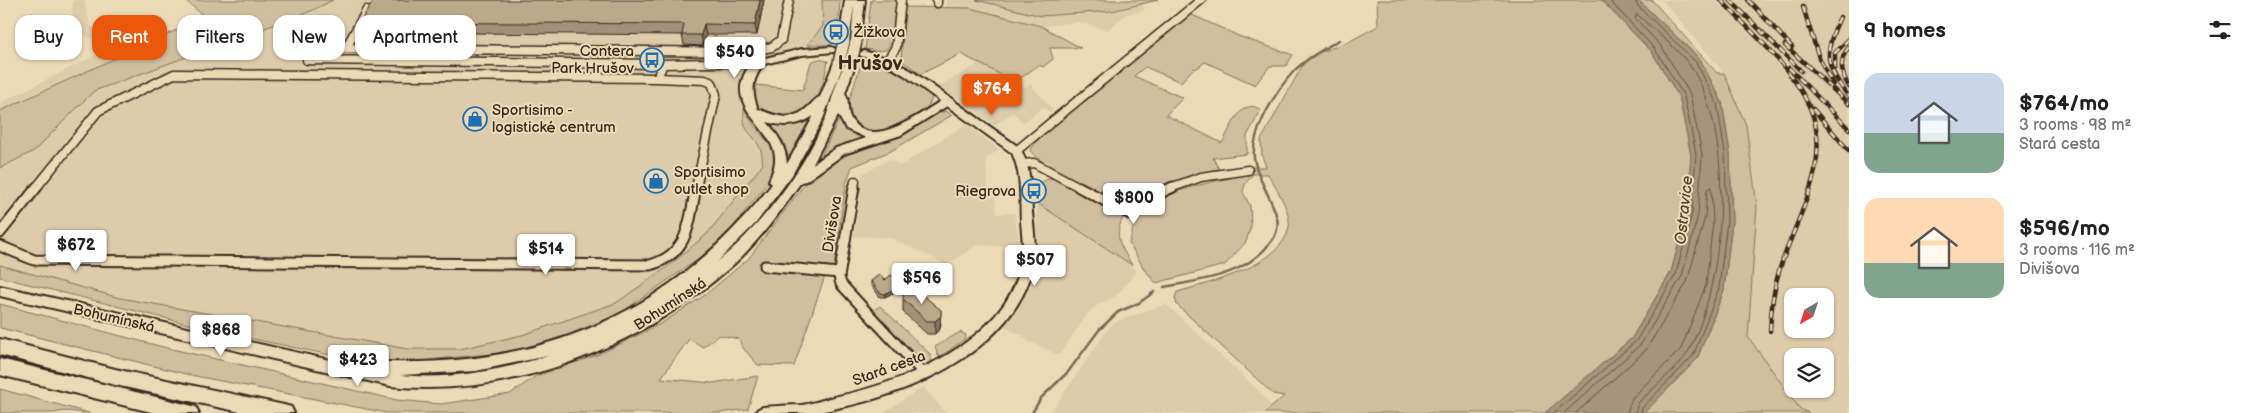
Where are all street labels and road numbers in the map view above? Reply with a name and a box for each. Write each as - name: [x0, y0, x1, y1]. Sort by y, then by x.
- street label: Divišova: [819, 194, 846, 254]
- street label: Bohumínská: [630, 274, 710, 335]
- street label: Bohumínská: [71, 300, 156, 337]
- street label: Stará cesta: [850, 346, 928, 390]

